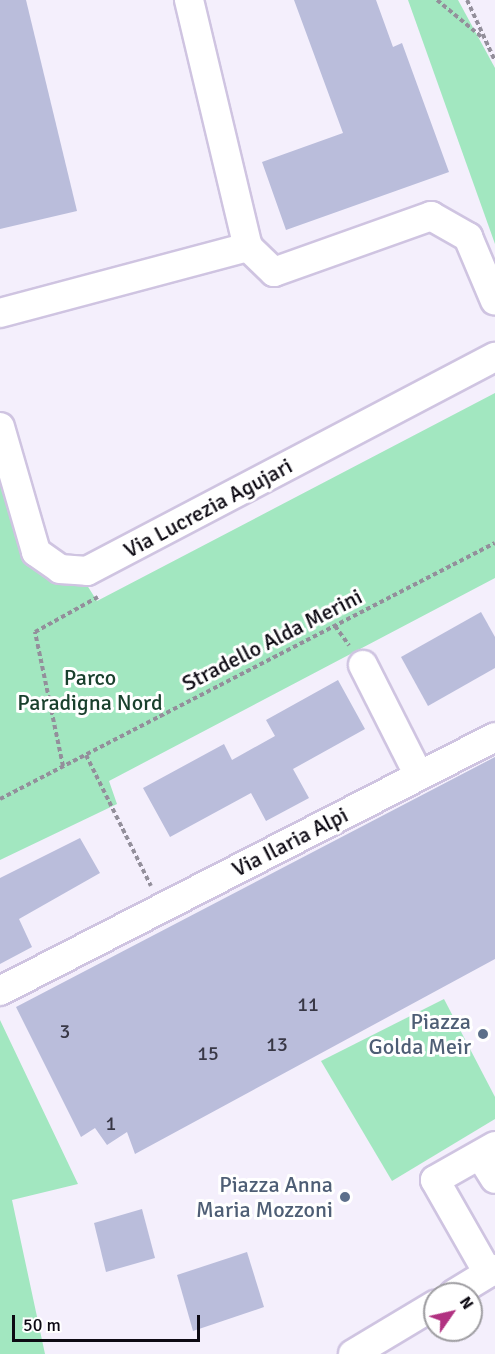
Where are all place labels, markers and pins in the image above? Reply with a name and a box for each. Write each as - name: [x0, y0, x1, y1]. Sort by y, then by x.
- place label: Piazza Golda Meir: [369, 1008, 471, 1060]
- marker: Piazza Golda Meir: [476, 1027, 490, 1041]
- place label: Piazza Anna Maria Mozzoni: [196, 1171, 333, 1222]
- marker: Piazza Anna Maria Mozzoni: [338, 1190, 352, 1204]

